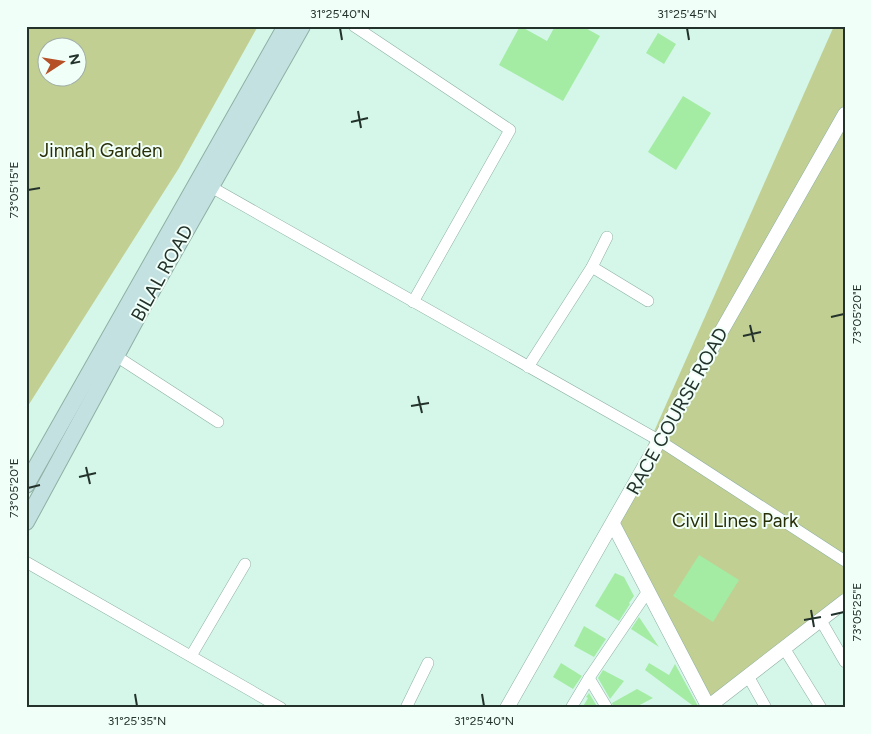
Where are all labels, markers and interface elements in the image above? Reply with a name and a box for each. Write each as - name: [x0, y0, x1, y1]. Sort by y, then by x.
- text: 31°25'40"N: [310, 7, 370, 21]
- text: 31°25'45"N: [657, 7, 717, 21]
- north arrow: [38, 38, 88, 88]
- text: N: [65, 52, 84, 66]
- park label: Jinnah Garden: [39, 139, 163, 162]
- text: 73°05'15"E: [7, 161, 21, 219]
- street label: BILAL ROAD: [126, 221, 198, 325]
- text: 73°05'20"E: [850, 284, 864, 344]
- street label: RACE COURSE ROAD: [621, 323, 733, 499]
- text: 73°05'20"E: [7, 458, 21, 518]
- park label: Civil Lines Park: [672, 509, 799, 532]
- text: 73°05'25"E: [850, 583, 864, 641]
- text: 31°25'35"N: [108, 714, 166, 728]
- text: 31°25'40"N: [454, 714, 514, 728]

